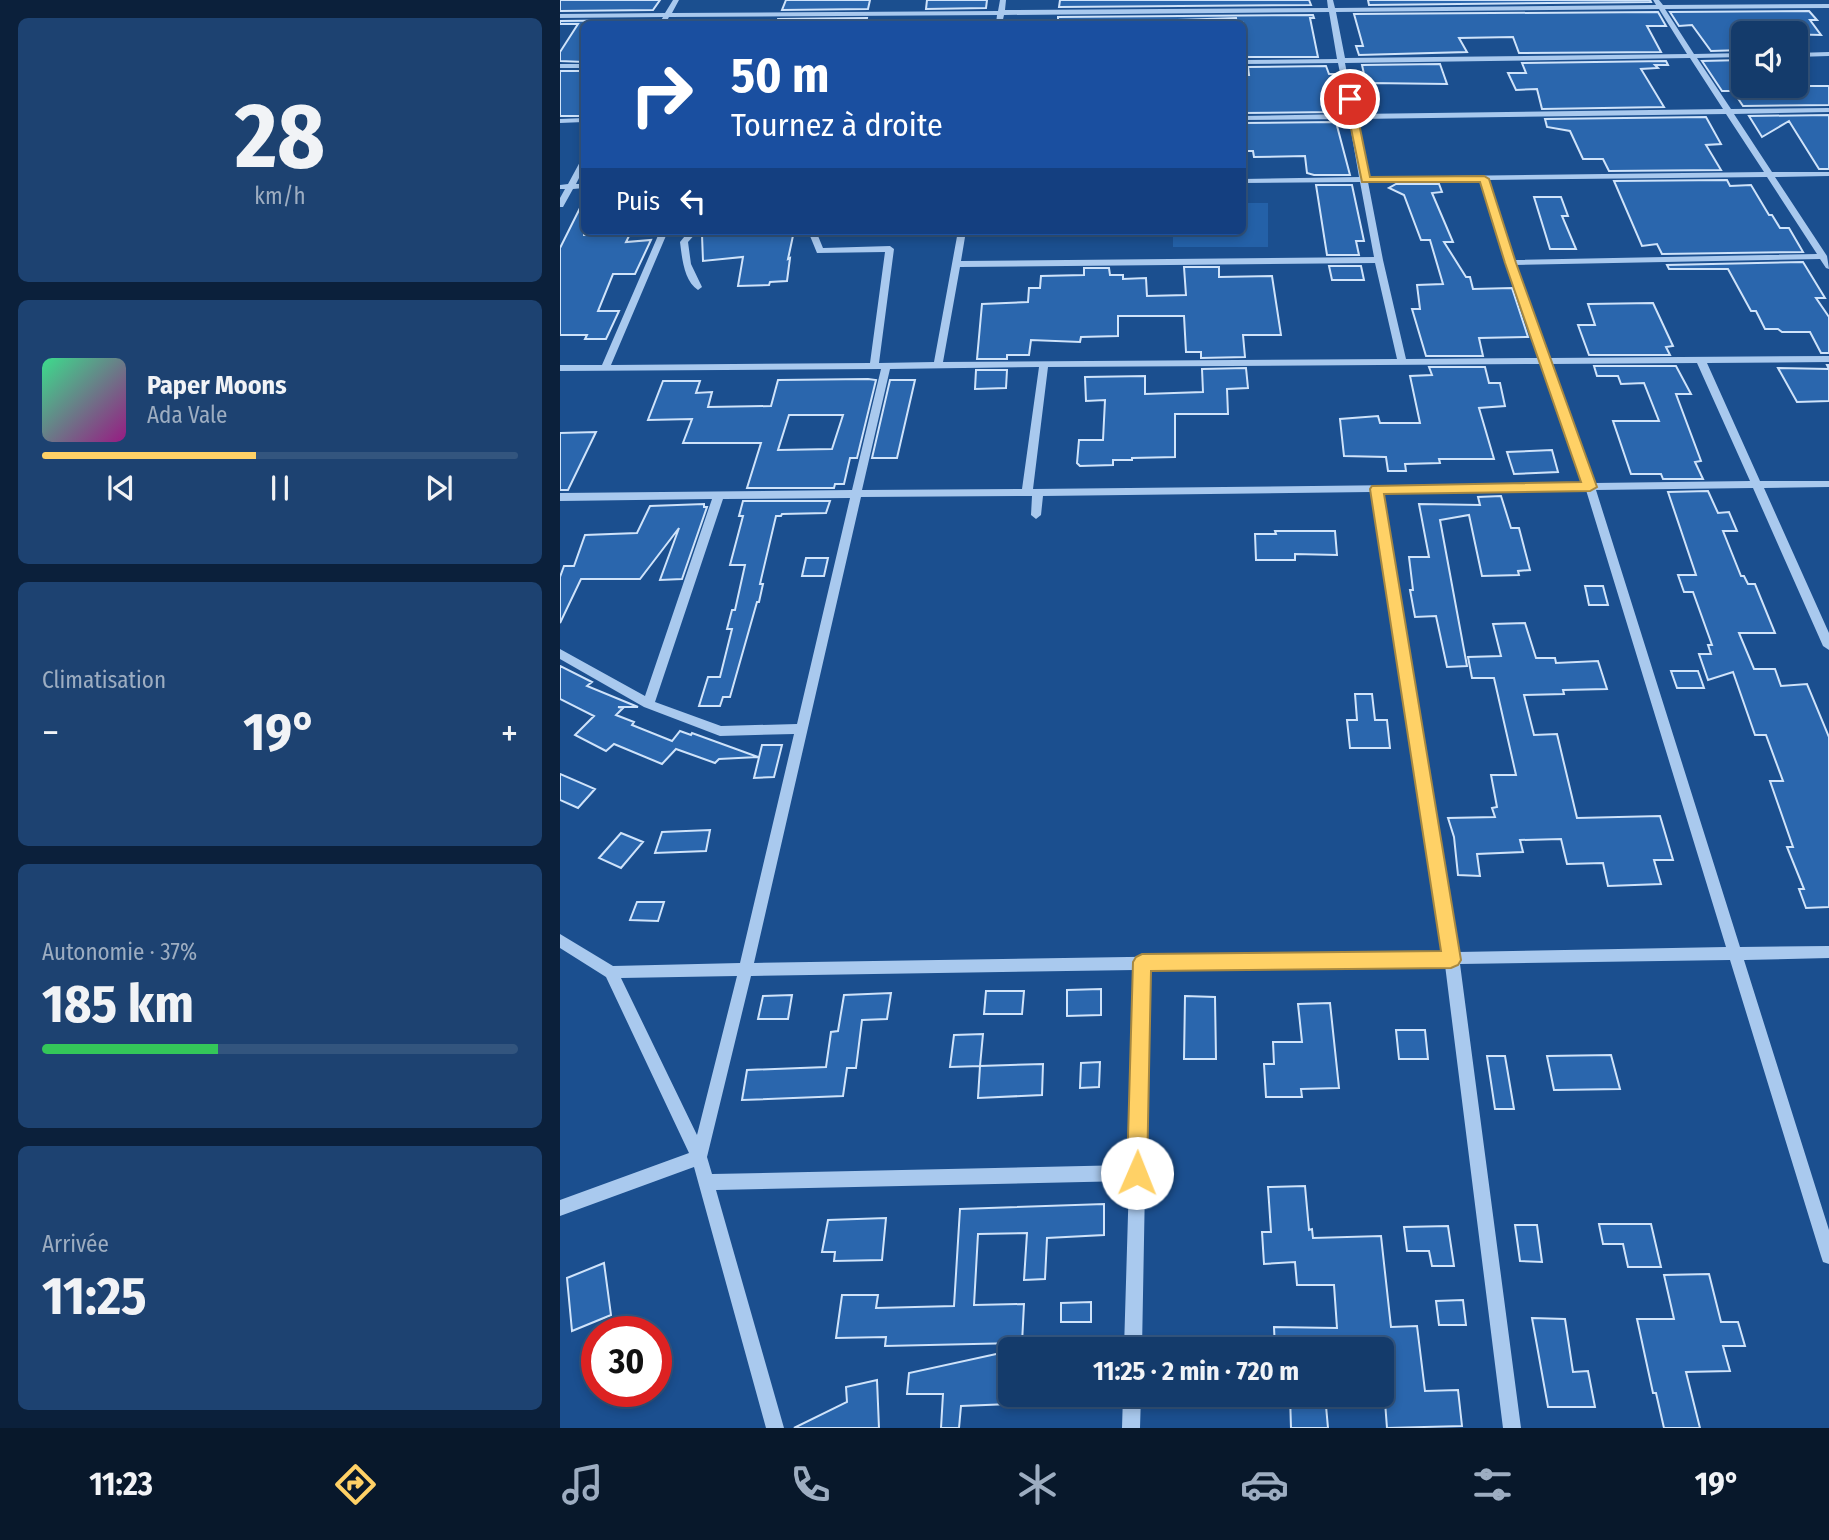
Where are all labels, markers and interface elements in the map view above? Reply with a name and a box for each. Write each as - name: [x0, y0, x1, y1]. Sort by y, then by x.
- map controls: [1731, 21, 1808, 98]
- button: sound: [1731, 21, 1808, 98]
- text: 50 m: [731, 46, 829, 105]
- icon: right: [616, 49, 707, 140]
- pin: [1320, 69, 1380, 129]
- icon: arrive: [1331, 80, 1369, 118]
- text: 28: [235, 82, 325, 191]
- text: Tournez à droite: [731, 106, 943, 144]
- text: km/h: [254, 182, 306, 210]
- icon: left: [674, 182, 712, 220]
- text: Puis: [616, 186, 660, 217]
- text: Paper Moons: [147, 370, 287, 401]
- text: Ada Vale: [147, 401, 227, 429]
- icon: previous: [102, 469, 140, 507]
- icon: pause: [261, 469, 299, 507]
- icon: next: [420, 469, 458, 507]
- text: Climatisation: [42, 666, 166, 694]
- text: 19°: [243, 701, 317, 764]
- text: −: [42, 710, 59, 756]
- text: +: [501, 710, 518, 756]
- text: Autonomie · 37%: [42, 938, 197, 966]
- text: 185 km: [42, 973, 194, 1036]
- position arrow: [1100, 1136, 1174, 1210]
- text: Arrivée: [42, 1230, 109, 1258]
- text: 11:25: [42, 1265, 147, 1328]
- speed limit sign: 30: [581, 1316, 672, 1407]
- text: 11:25 · 2 min · 720 m: [1093, 1356, 1299, 1387]
- icon: directions: [331, 1460, 380, 1509]
- icon: music: [558, 1460, 607, 1509]
- icon: phone: [786, 1460, 835, 1509]
- icon: climate: [1013, 1460, 1062, 1509]
- icon: car: [1240, 1460, 1289, 1509]
- icon: filters: [1468, 1460, 1517, 1509]
- text: 11:23: [89, 1465, 153, 1503]
- text: 19°: [1695, 1465, 1740, 1503]

